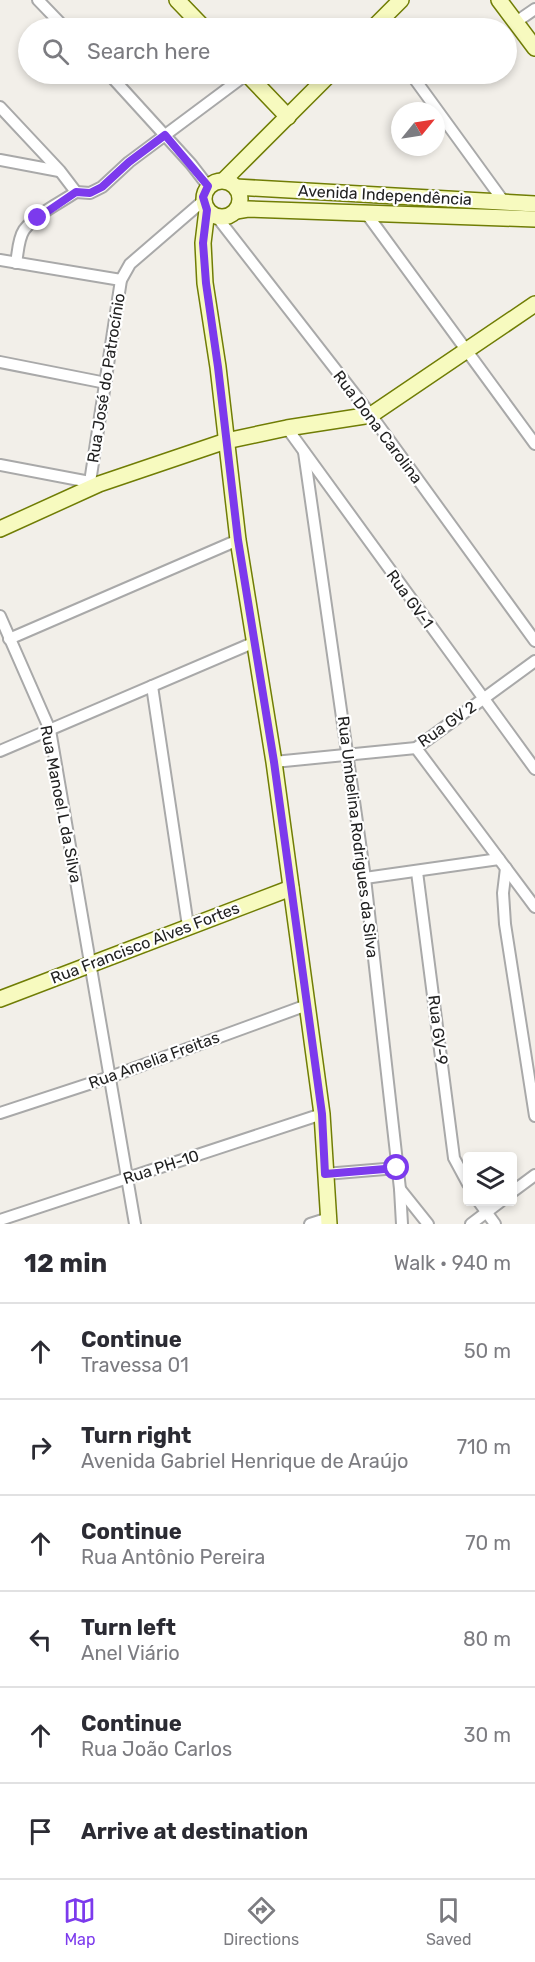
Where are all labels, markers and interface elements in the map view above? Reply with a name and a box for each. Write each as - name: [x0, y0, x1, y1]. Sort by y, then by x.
- search box: [18, 18, 517, 84]
- icon: search: [39, 35, 72, 68]
- text: Search here: [87, 38, 210, 65]
- north arrow: [391, 102, 445, 156]
- street label: Avenida Independência: [298, 181, 472, 209]
- route end: [24, 204, 50, 230]
- street label: Rua José do Patrocínio: [83, 292, 129, 464]
- street label: Rua Dona Carolina: [329, 367, 427, 487]
- street label: Rua GV-1: [383, 566, 437, 632]
- street label: Rua GV 2: [414, 697, 480, 751]
- street label: Rua Umbelina Rodrigues da Silva: [334, 715, 382, 959]
- street label: Rua Manoel L da Silva: [36, 724, 86, 884]
- street label: Rua Francisco Alves Fortes: [48, 898, 242, 988]
- street label: Rua GV-9: [424, 994, 452, 1066]
- street label: Rua Amelia Freitas: [86, 1027, 222, 1093]
- street label: Rua PH-10: [121, 1146, 201, 1188]
- map controls: [463, 1152, 517, 1206]
- button: layers: [463, 1152, 517, 1206]
- route start: [383, 1154, 409, 1180]
- text: 12 min: [24, 1248, 107, 1279]
- text: Walk · 940 m: [394, 1251, 511, 1275]
- text: Continue: [81, 1326, 182, 1353]
- icon: ahead: [24, 1335, 57, 1368]
- text: 50 m: [464, 1339, 511, 1363]
- text: Travessa 01: [81, 1353, 189, 1377]
- text: Turn right: [81, 1422, 191, 1449]
- icon: right: [24, 1431, 57, 1464]
- text: 710 m: [457, 1435, 511, 1459]
- text: Avenida Gabriel Henrique de Araújo: [81, 1449, 409, 1473]
- text: Continue: [81, 1518, 182, 1545]
- icon: ahead: [24, 1527, 57, 1560]
- text: 70 m: [465, 1531, 511, 1555]
- text: Rua Antônio Pereira: [81, 1545, 265, 1569]
- text: Turn left: [81, 1614, 176, 1641]
- icon: left: [24, 1623, 57, 1656]
- text: 80 m: [463, 1627, 511, 1651]
- text: Anel Viário: [81, 1641, 180, 1665]
- text: Continue: [81, 1710, 182, 1737]
- icon: ahead: [24, 1719, 57, 1752]
- text: 30 m: [464, 1723, 511, 1747]
- text: Rua João Carlos: [81, 1737, 232, 1761]
- icon: arrive: [24, 1815, 57, 1848]
- text: Arrive at destination: [81, 1818, 308, 1845]
- tab: Map: [63, 1894, 96, 1949]
- tab: Directions: [223, 1894, 299, 1949]
- tab: Saved: [426, 1894, 472, 1949]

